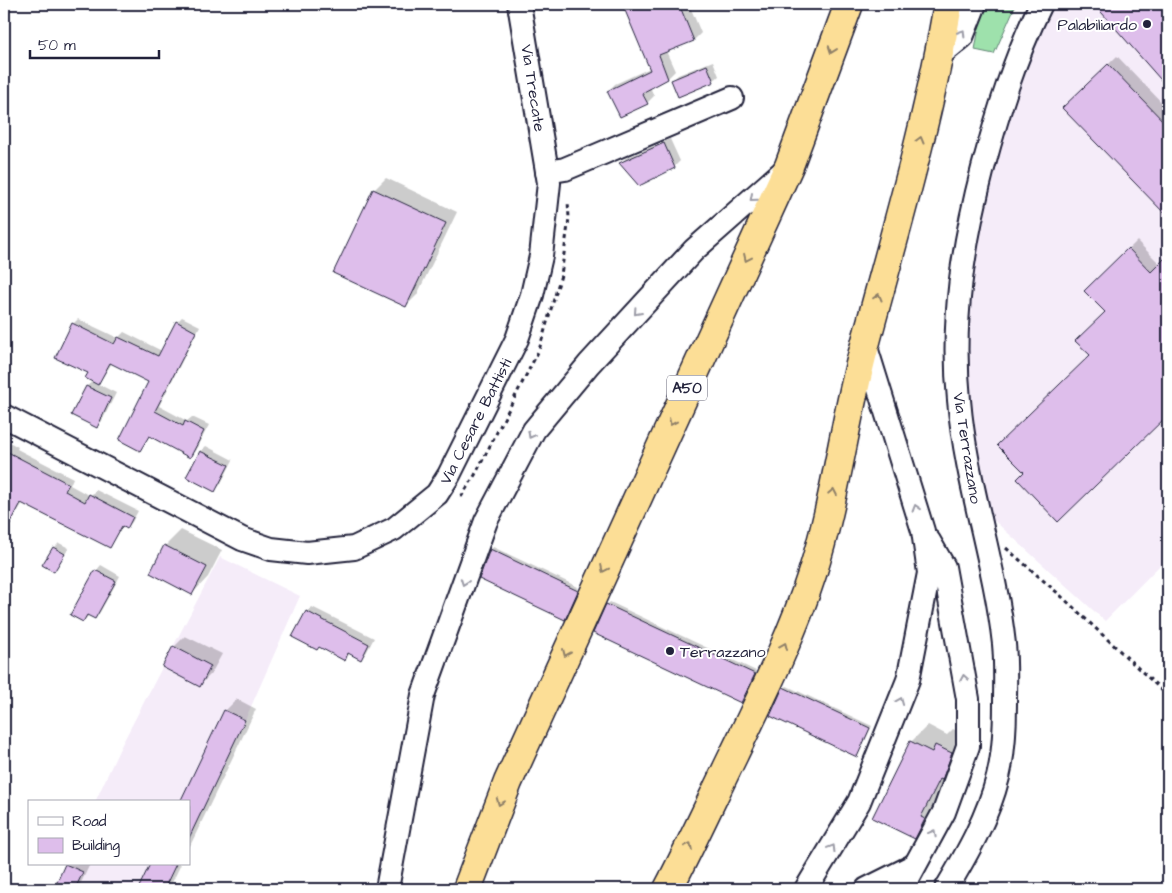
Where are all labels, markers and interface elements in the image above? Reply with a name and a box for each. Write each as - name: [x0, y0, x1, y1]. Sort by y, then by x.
- place label: Palabiliardo: [1057, 14, 1137, 36]
- marker: Palabiliardo: [1141, 18, 1153, 30]
- scale bar: [30, 28, 159, 60]
- one-way arrow: [956, 29, 966, 38]
- text: 50 m: [38, 35, 76, 56]
- street label: Via Trecate: [515, 43, 551, 134]
- one-way arrow: [828, 45, 838, 53]
- one-way arrow: [914, 136, 925, 145]
- one-way arrow: [749, 192, 758, 201]
- one-way arrow: [743, 253, 753, 262]
- one-way arrow: [872, 294, 882, 302]
- one-way arrow: [634, 306, 643, 315]
- street label: Via Cesare Battisti: [435, 354, 517, 488]
- road number: A50: [667, 376, 707, 400]
- street label: Via Terrazzano: [947, 391, 987, 505]
- one-way arrow: [667, 417, 678, 426]
- one-way arrow: [528, 430, 538, 439]
- one-way arrow: [827, 487, 837, 496]
- one-way arrow: [911, 505, 921, 513]
- one-way arrow: [599, 564, 610, 573]
- one-way arrow: [459, 578, 469, 586]
- place label: Terrazzano: [680, 641, 765, 663]
- one-way arrow: [777, 642, 788, 651]
- marker: Terrazzano: [664, 645, 676, 657]
- one-way arrow: [561, 648, 572, 657]
- one-way arrow: [959, 674, 970, 682]
- one-way arrow: [894, 697, 904, 706]
- one-way arrow: [496, 798, 506, 806]
- legend: [28, 800, 190, 866]
- text: Road: [72, 811, 107, 832]
- one-way arrow: [926, 830, 936, 839]
- text: Building: [72, 835, 120, 857]
- one-way arrow: [683, 842, 693, 851]
- one-way arrow: [825, 844, 835, 853]

